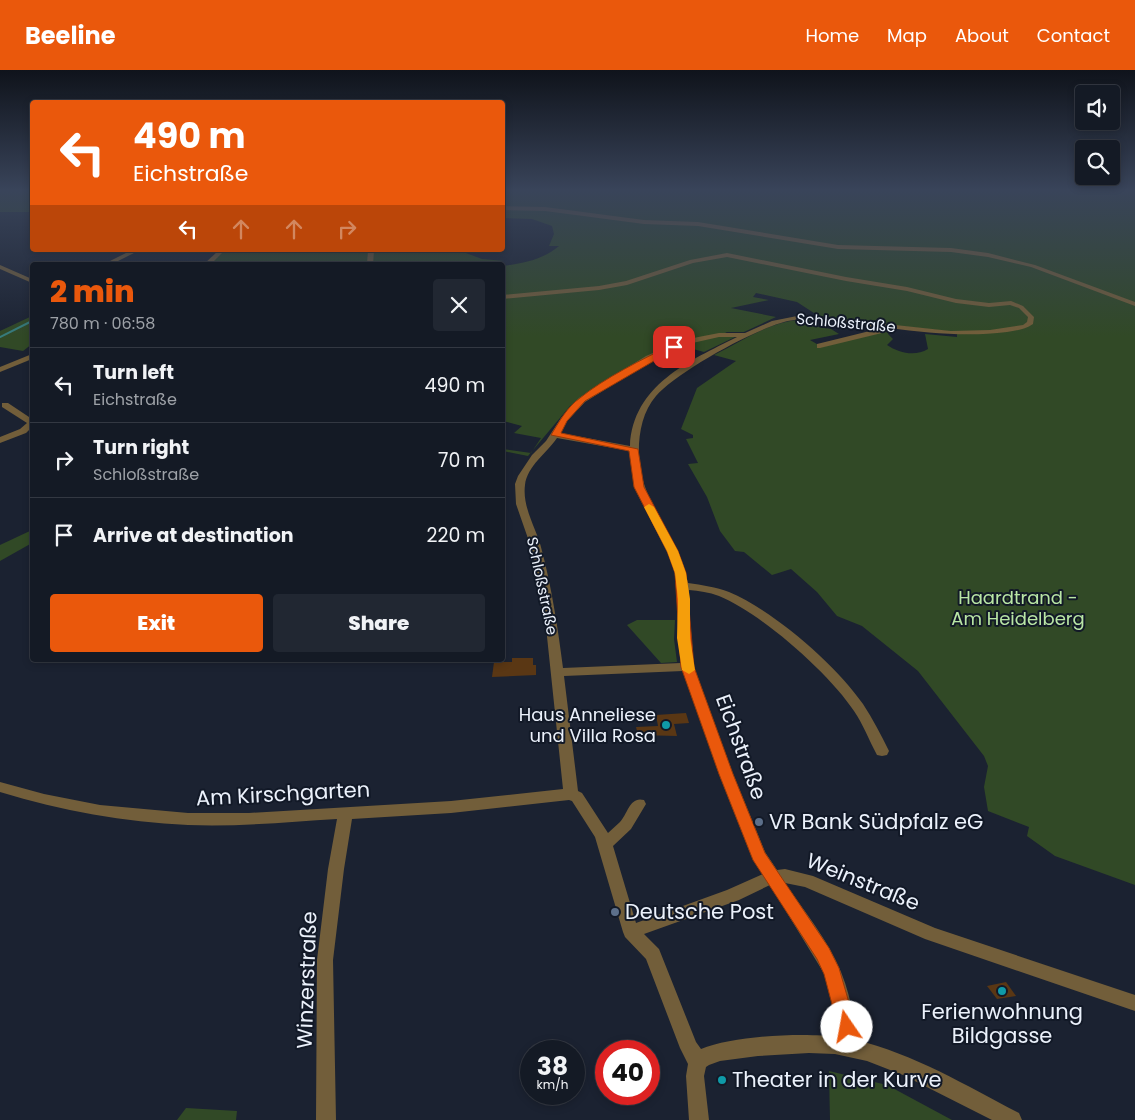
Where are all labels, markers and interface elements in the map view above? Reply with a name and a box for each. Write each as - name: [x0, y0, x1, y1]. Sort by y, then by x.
- text: Beeline: [25, 19, 116, 52]
- text: Home: [805, 23, 859, 48]
- text: Map: [887, 23, 927, 48]
- text: About: [955, 23, 1009, 48]
- text: Contact: [1037, 23, 1110, 48]
- map controls: [1075, 85, 1120, 185]
- button: sound: [1075, 85, 1120, 130]
- text: 490 m: [133, 111, 246, 160]
- icon: left: [50, 120, 115, 185]
- button: search: [1075, 140, 1120, 185]
- text: Eichstraße: [133, 158, 248, 189]
- icon: left: [174, 215, 202, 243]
- icon: ahead: [227, 215, 255, 243]
- icon: ahead: [280, 215, 308, 243]
- icon: right: [333, 215, 361, 243]
- text: 2 min: [50, 270, 135, 313]
- button: close: [433, 279, 485, 331]
- street label: Schloßstraße: [796, 308, 897, 337]
- text: 780 m · 06:58: [50, 312, 155, 335]
- pin: [653, 326, 695, 368]
- icon: arrive: [660, 333, 688, 361]
- text: Turn left: [93, 359, 174, 386]
- icon: left: [50, 371, 78, 399]
- text: 490 m: [425, 372, 485, 399]
- text: Eichstraße: [93, 388, 177, 411]
- text: Turn right: [93, 434, 189, 461]
- icon: right: [50, 446, 78, 474]
- text: 70 m: [438, 447, 485, 474]
- text: Schloßstraße: [93, 463, 199, 486]
- icon: arrive: [50, 521, 78, 549]
- text: Arrive at destination: [93, 522, 294, 549]
- text: 220 m: [427, 522, 485, 549]
- street label: Schloßstraße: [522, 535, 563, 637]
- park label: Haardtrand - Am Heidelberg: [951, 585, 1085, 631]
- button: Exit: [50, 594, 263, 652]
- button: Share: [273, 594, 485, 652]
- street label: Eichstraße: [709, 690, 774, 804]
- place label: Haus Anneliese und Villa Rosa: [519, 702, 656, 748]
- marker: Haus Anneliese und Villa Rosa: [660, 719, 672, 731]
- street label: Am Kirschgarten: [195, 774, 371, 813]
- place label: VR Bank Südpfalz eG: [769, 807, 983, 836]
- marker: VR Bank Südpfalz eG: [753, 816, 765, 828]
- street label: Weinstraße: [802, 846, 924, 917]
- place label: Deutsche Post: [625, 897, 774, 926]
- marker: Deutsche Post: [609, 906, 621, 918]
- street label: Winzerstraße: [290, 911, 323, 1049]
- marker: Ferienwohnung Bildgasse: [996, 985, 1008, 997]
- place label: Ferienwohnung Bildgasse: [921, 997, 1083, 1050]
- position arrow: [820, 1000, 872, 1052]
- speed limit sign: 40: [595, 1040, 660, 1105]
- text: 38: [537, 1049, 568, 1084]
- place label: Theater in der Kurve: [732, 1065, 942, 1094]
- marker: Theater in der Kurve: [716, 1074, 728, 1086]
- text: km/h: [537, 1076, 568, 1093]

